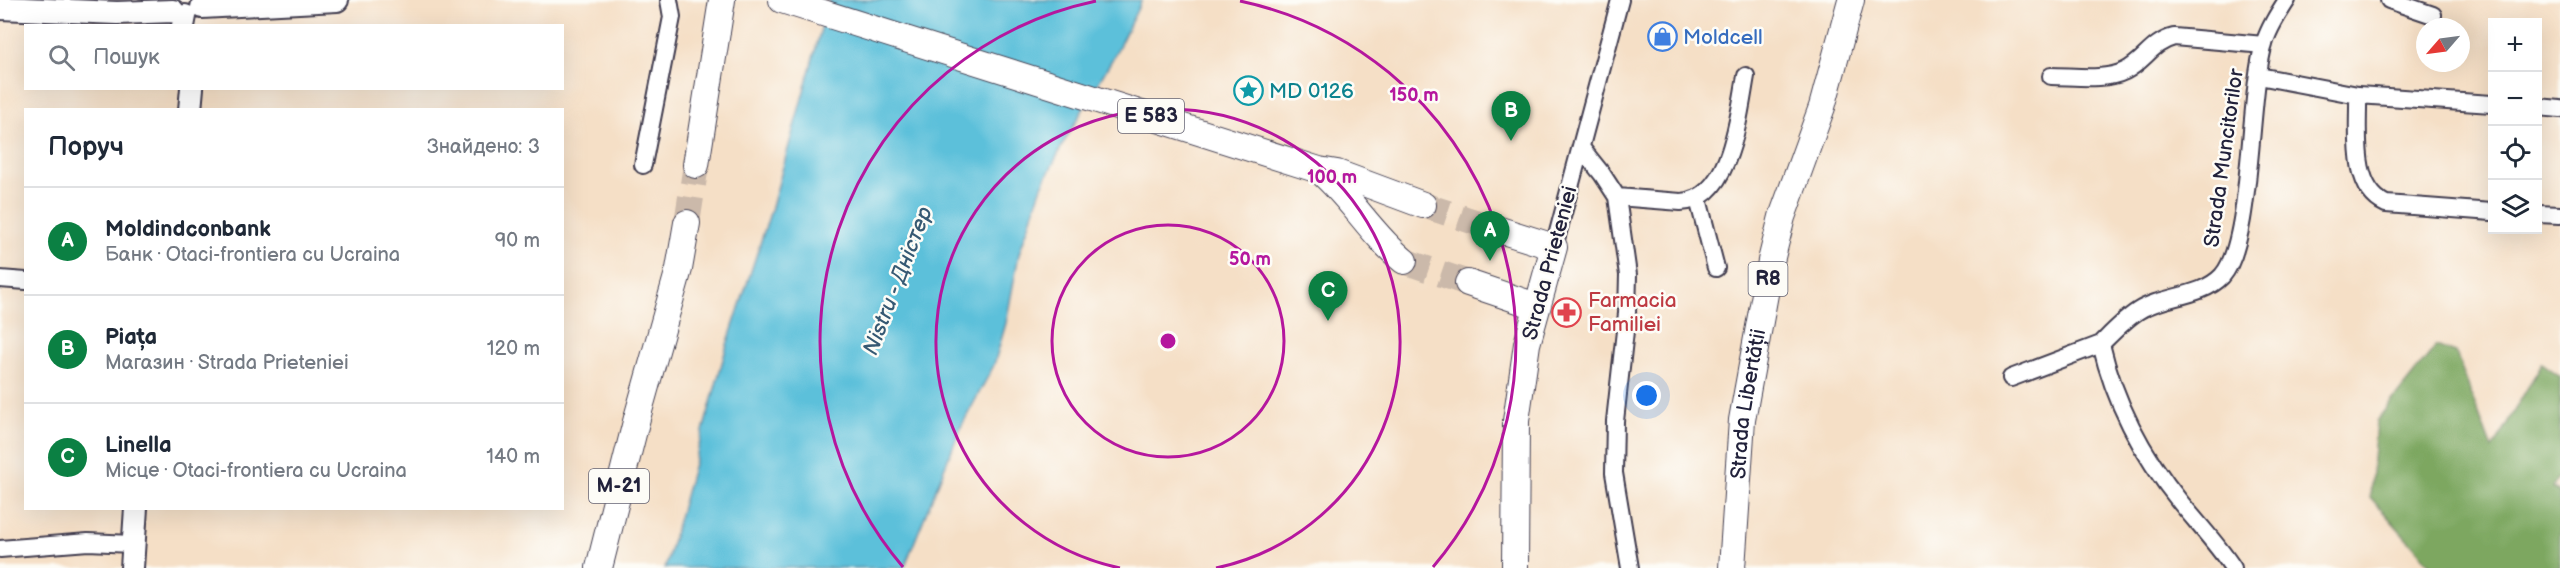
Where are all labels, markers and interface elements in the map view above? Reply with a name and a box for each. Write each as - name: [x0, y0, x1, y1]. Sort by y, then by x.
- north arrow: [2416, 18, 2470, 72]
- map controls: [2488, 18, 2542, 234]
- button: +: [2488, 18, 2542, 72]
- shop icon: Moldcell: [1646, 21, 1678, 53]
- search box: [24, 24, 564, 90]
- place label: Moldcell: [1683, 25, 1763, 50]
- icon: search: [45, 41, 78, 74]
- text: Пошук: [93, 44, 160, 71]
- street label: Strada Muncitorilor: [2199, 67, 2249, 249]
- button: −: [2488, 72, 2542, 126]
- place icon: MD 0126: [1232, 75, 1264, 107]
- place label: MD 0126: [1269, 79, 1354, 104]
- text: 150 m: [1389, 85, 1439, 106]
- pin: B: [1492, 92, 1530, 141]
- road number: E 583: [1118, 99, 1184, 133]
- button: locate: [2488, 126, 2542, 180]
- text: Поруч: [48, 132, 124, 163]
- text: Знайдено: 3: [427, 135, 540, 159]
- text: 100 m: [1307, 167, 1357, 188]
- button: layers: [2488, 180, 2542, 234]
- street label: Strada Prieteniei: [1517, 183, 1583, 343]
- water label: Nistru - Дністер: [857, 203, 939, 359]
- pin: A: [1470, 212, 1510, 261]
- text: Moldindconbank: [105, 216, 271, 243]
- text: A: [61, 229, 74, 253]
- text: 90 m: [495, 229, 540, 253]
- text: Банк · Otaci-frontiera cu Ucraina: [105, 243, 400, 267]
- text: 50 m: [1229, 249, 1271, 270]
- road number: R8: [1748, 262, 1788, 296]
- pin: C: [1308, 272, 1348, 321]
- place label: Farmacia Familiei: [1588, 288, 1677, 337]
- pharmacy icon: Farmacia Familiei: [1551, 296, 1583, 328]
- text: Piața: [105, 324, 157, 351]
- street label: Strada Libertății: [1726, 327, 1771, 480]
- centre of rings: [1158, 331, 1178, 351]
- text: B: [60, 337, 75, 361]
- text: 120 m: [487, 337, 540, 361]
- text: Магазин · Strada Prieteniei: [105, 351, 349, 375]
- your location: [1632, 381, 1661, 410]
- text: Linella: [105, 432, 172, 459]
- text: C: [60, 445, 75, 469]
- text: 140 m: [486, 445, 540, 469]
- text: Місце · Otaci-frontiera cu Ucraina: [105, 459, 407, 483]
- road number: М-21: [589, 469, 649, 503]

